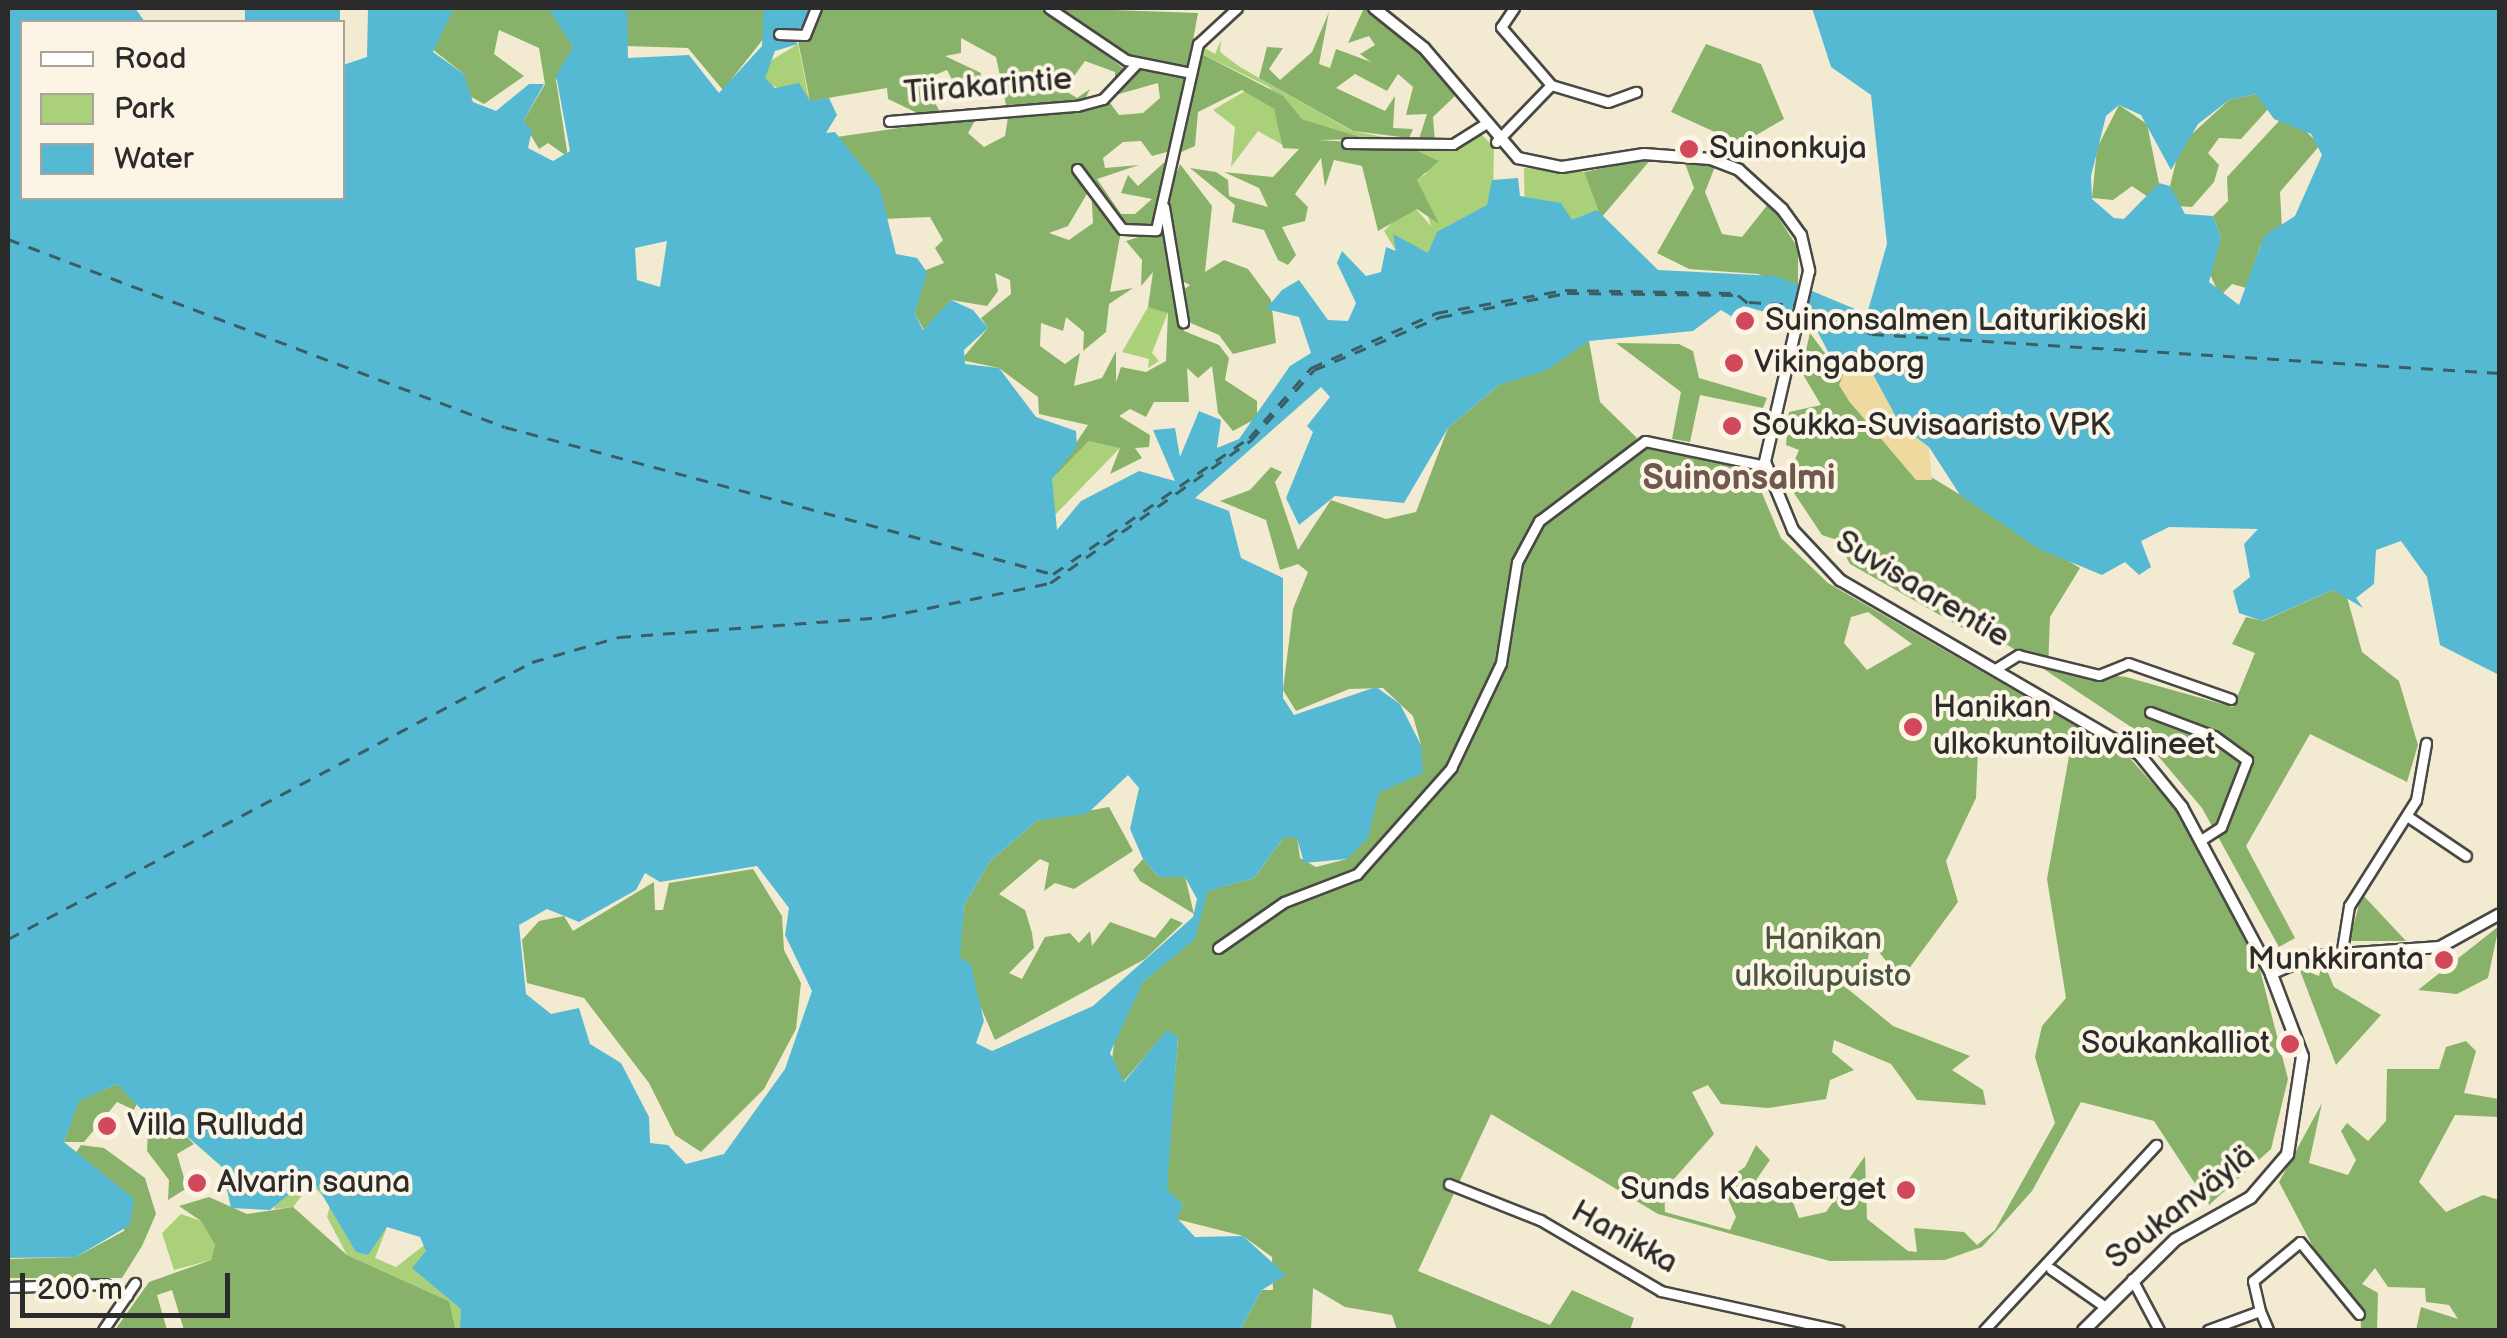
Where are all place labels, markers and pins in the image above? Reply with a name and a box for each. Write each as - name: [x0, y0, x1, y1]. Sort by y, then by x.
- place label: Suinonkuja: [1709, 130, 1867, 168]
- marker: Suinonkuja: [1678, 138, 1700, 160]
- place label: Suinonsalmen Laiturikioski: [1765, 302, 2147, 340]
- marker: Suinonsalmen Laiturikioski: [1734, 310, 1756, 332]
- place label: Vikingaborg: [1754, 344, 1925, 382]
- marker: Vikingaborg: [1723, 352, 1745, 374]
- place label: Soukka-Suvisaaristo VPK: [1752, 407, 2111, 445]
- marker: Soukka-Suvisaaristo VPK: [1721, 415, 1743, 437]
- place label: Hanikan ulkokuntoiluvälineet: [1933, 690, 2216, 765]
- marker: Hanikan ulkokuntoiluvälineet: [1902, 716, 1924, 738]
- place label: Munkkiranta: [2248, 941, 2424, 979]
- marker: Munkkiranta: [2433, 949, 2455, 971]
- place label: Soukankalliot: [2081, 1025, 2270, 1063]
- marker: Soukankalliot: [2279, 1033, 2301, 1055]
- place label: Villa Rulludd: [127, 1107, 304, 1145]
- marker: Villa Rulludd: [96, 1115, 118, 1137]
- place label: Alvarin sauna: [217, 1164, 410, 1202]
- place label: Sunds Kasaberget: [1620, 1171, 1886, 1209]
- marker: Alvarin sauna: [186, 1172, 208, 1194]
- marker: Sunds Kasaberget: [1895, 1179, 1917, 1201]

